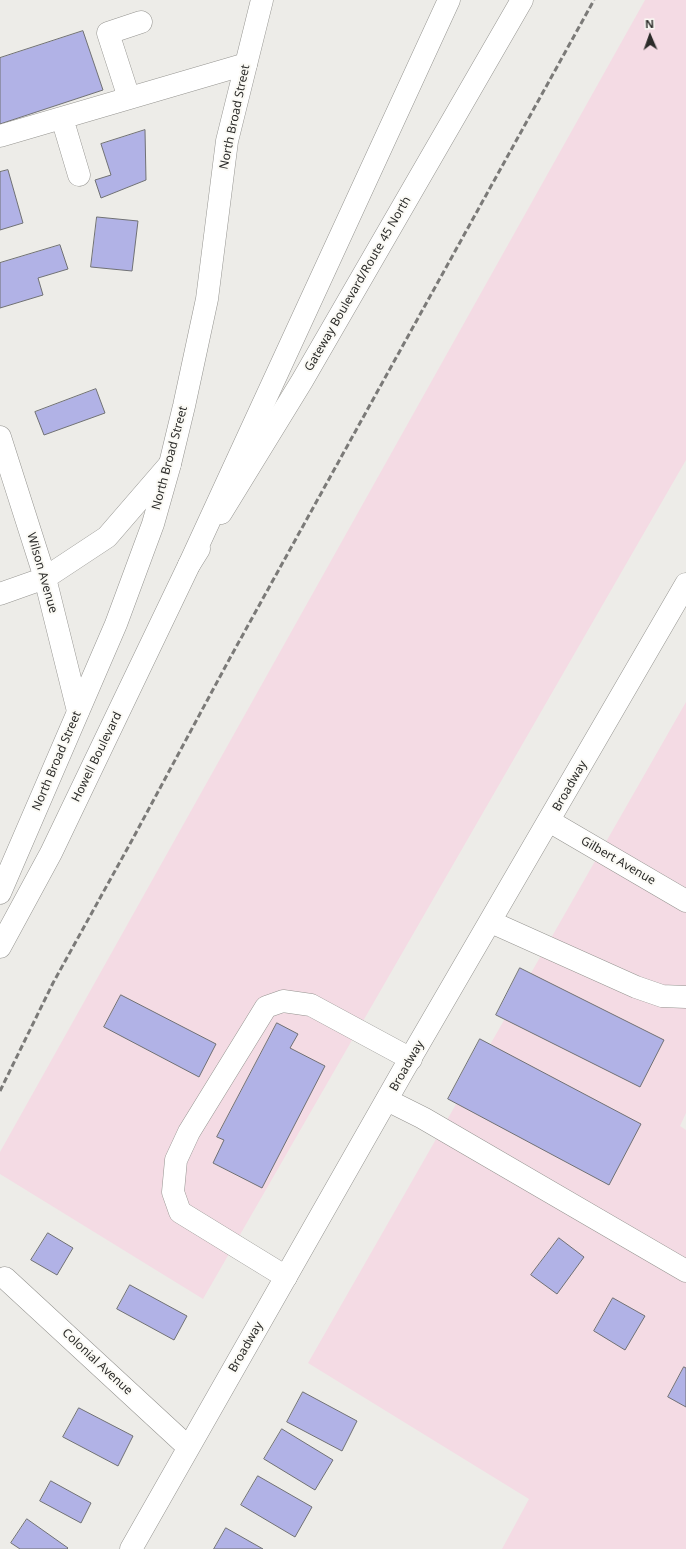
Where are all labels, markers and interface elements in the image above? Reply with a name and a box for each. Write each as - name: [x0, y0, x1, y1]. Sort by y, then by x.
- north arrow: [630, 16, 670, 56]
- text: N: [645, 16, 654, 31]
- street label: North Broad Street: [217, 63, 253, 171]
- street label: Gateway Boulevard/Route 45 North: [302, 194, 414, 374]
- street label: North Broad Street: [149, 405, 191, 511]
- street label: Wilson Avenue: [24, 531, 60, 615]
- street label: North Broad Street: [30, 709, 84, 813]
- street label: Howell Boulevard: [69, 710, 125, 804]
- street label: Broadway: [550, 758, 590, 814]
- street label: Gilbert Avenue: [578, 834, 658, 888]
- street label: Broadway: [387, 1038, 427, 1094]
- street label: Broadway: [226, 1319, 266, 1375]
- street label: Colonial Avenue: [59, 1326, 135, 1398]

